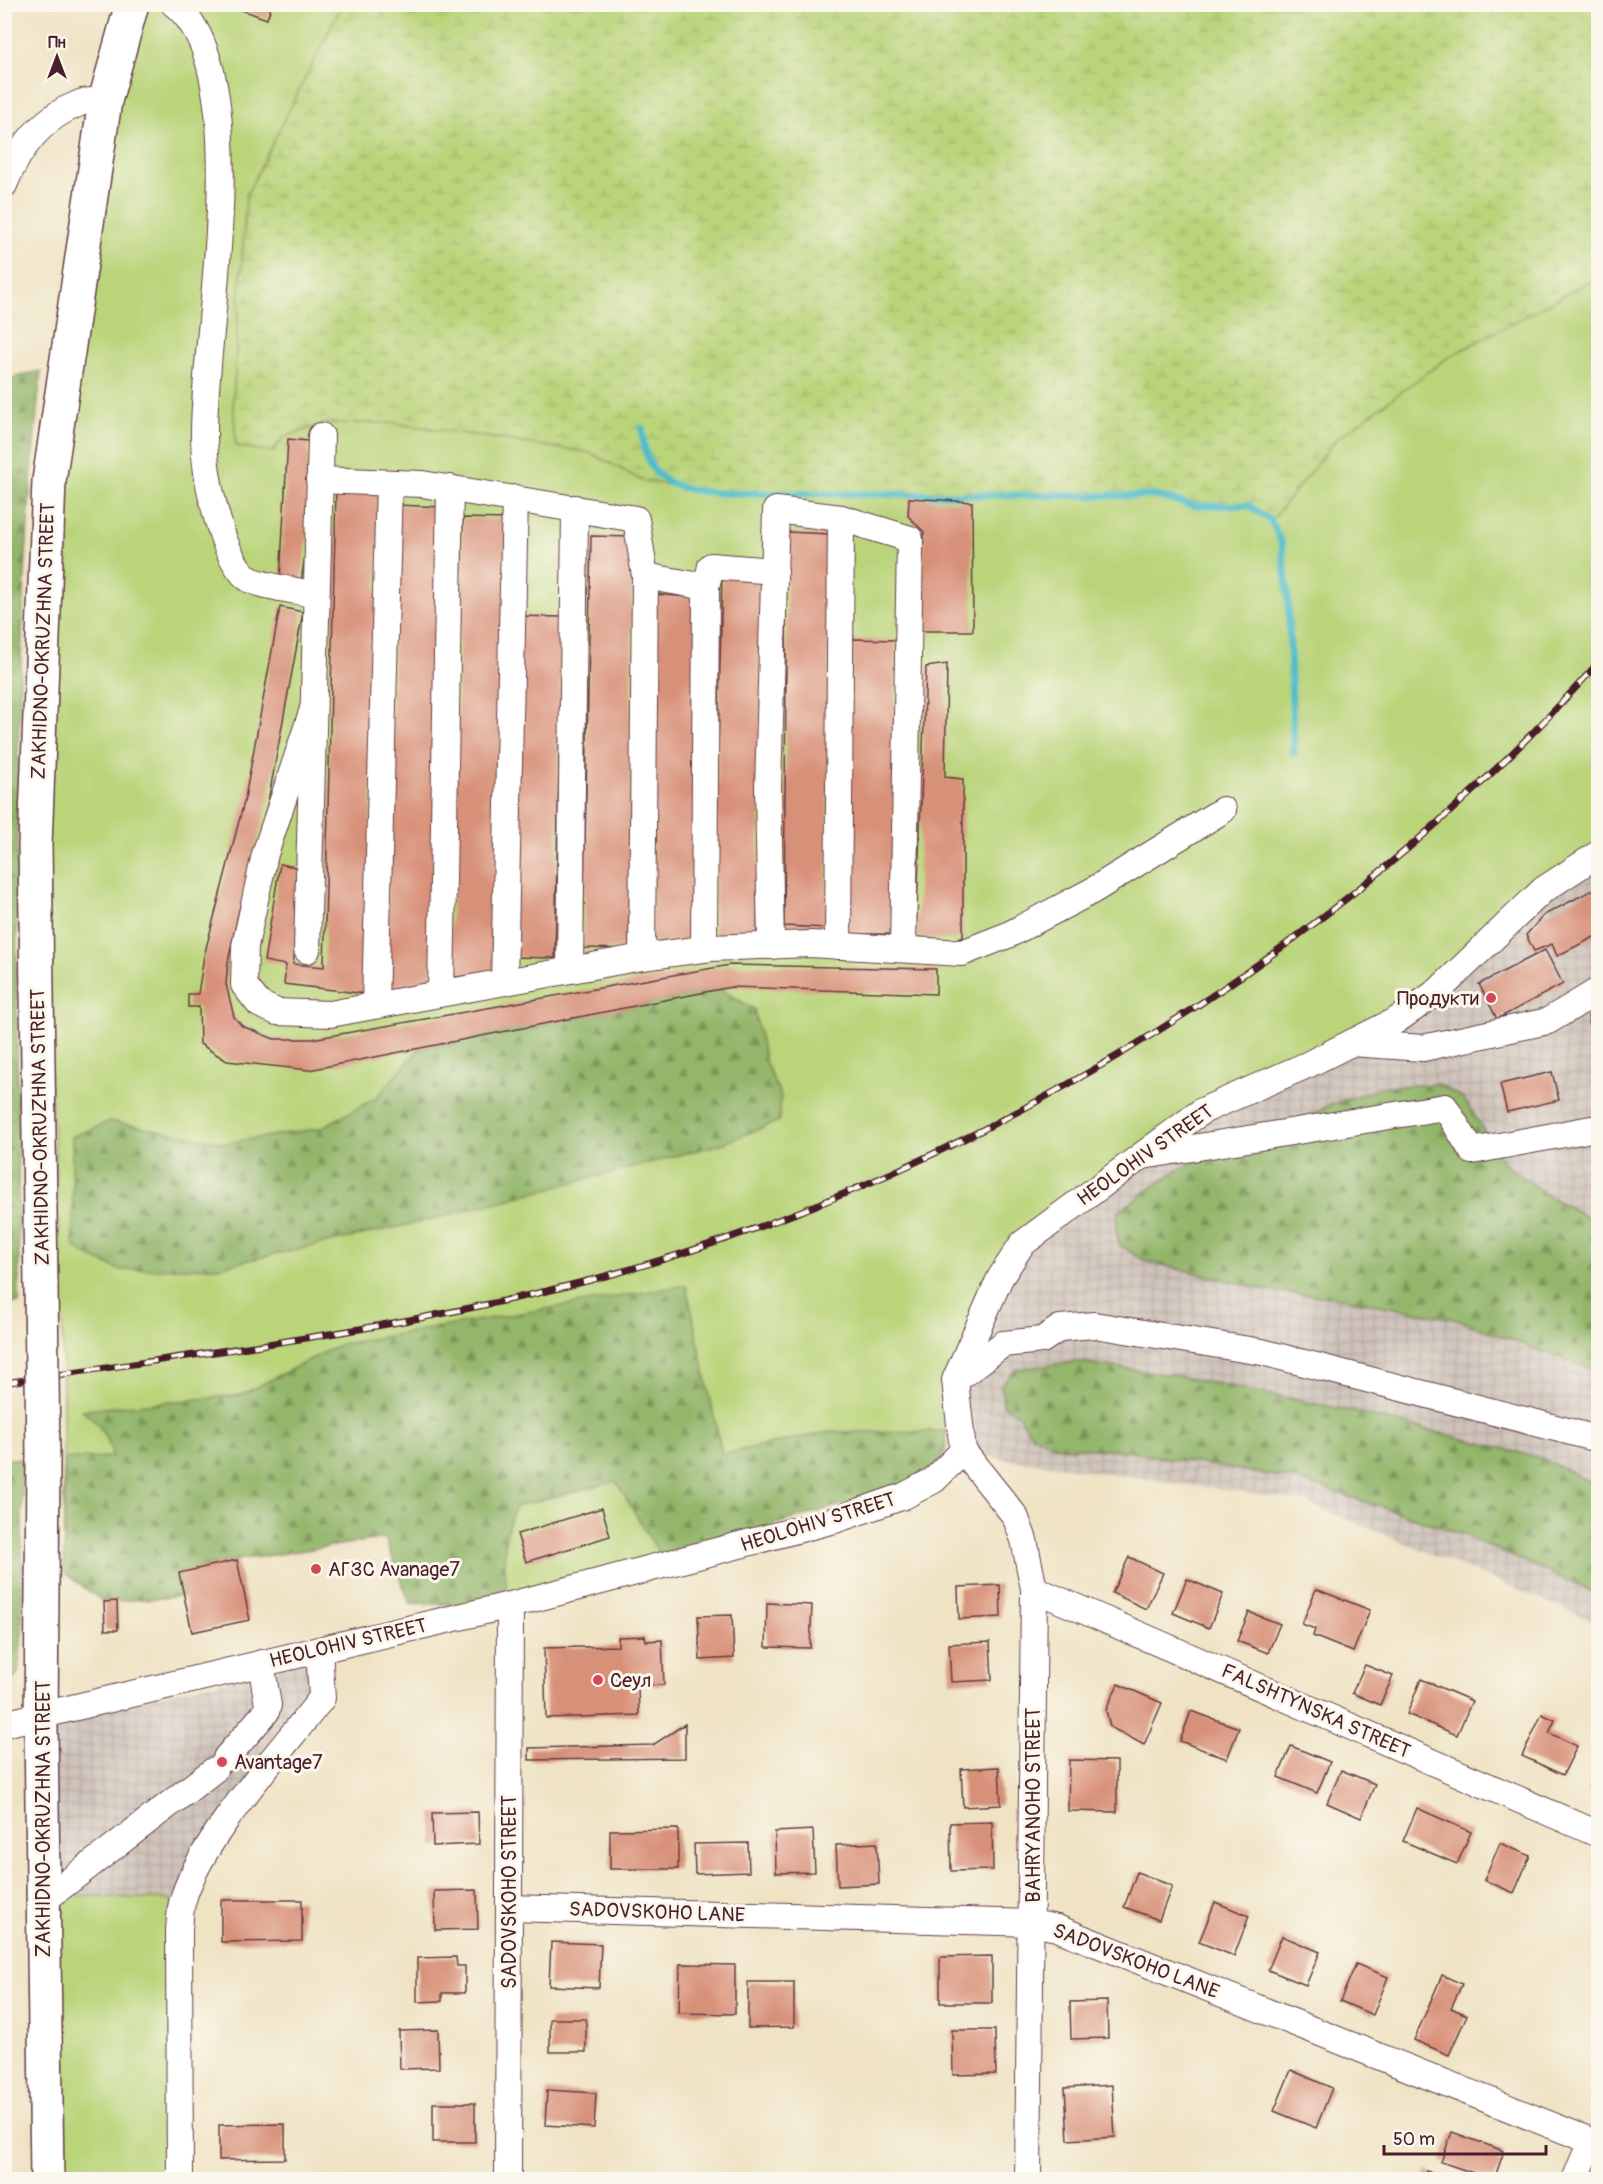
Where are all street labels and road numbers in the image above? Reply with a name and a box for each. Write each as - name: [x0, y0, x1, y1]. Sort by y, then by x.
- street label: ZAKHIDNO-OKRUZHNA STREET: [26, 502, 60, 780]
- street label: ZAKHIDNO-OKRUZHNA STREET: [25, 988, 55, 1266]
- street label: HEOLOHIV STREET: [1072, 1099, 1218, 1211]
- street label: HEOLOHIV STREET: [738, 1487, 898, 1557]
- street label: HEOLOHIV STREET: [267, 1613, 429, 1673]
- street label: FALSHTYNSKA STREET: [1218, 1658, 1414, 1764]
- street label: ZAKHIDNO-OKRUZHNA STREET: [31, 1680, 56, 1958]
- street label: BAHRYANOHO STREET: [1021, 1707, 1046, 1903]
- street label: SADOVSKOHO STREET: [497, 1795, 522, 1989]
- street label: SADOVSKOHO LANE: [569, 1896, 745, 1928]
- street label: SADOVSKOHO LANE: [1049, 1918, 1223, 2004]

